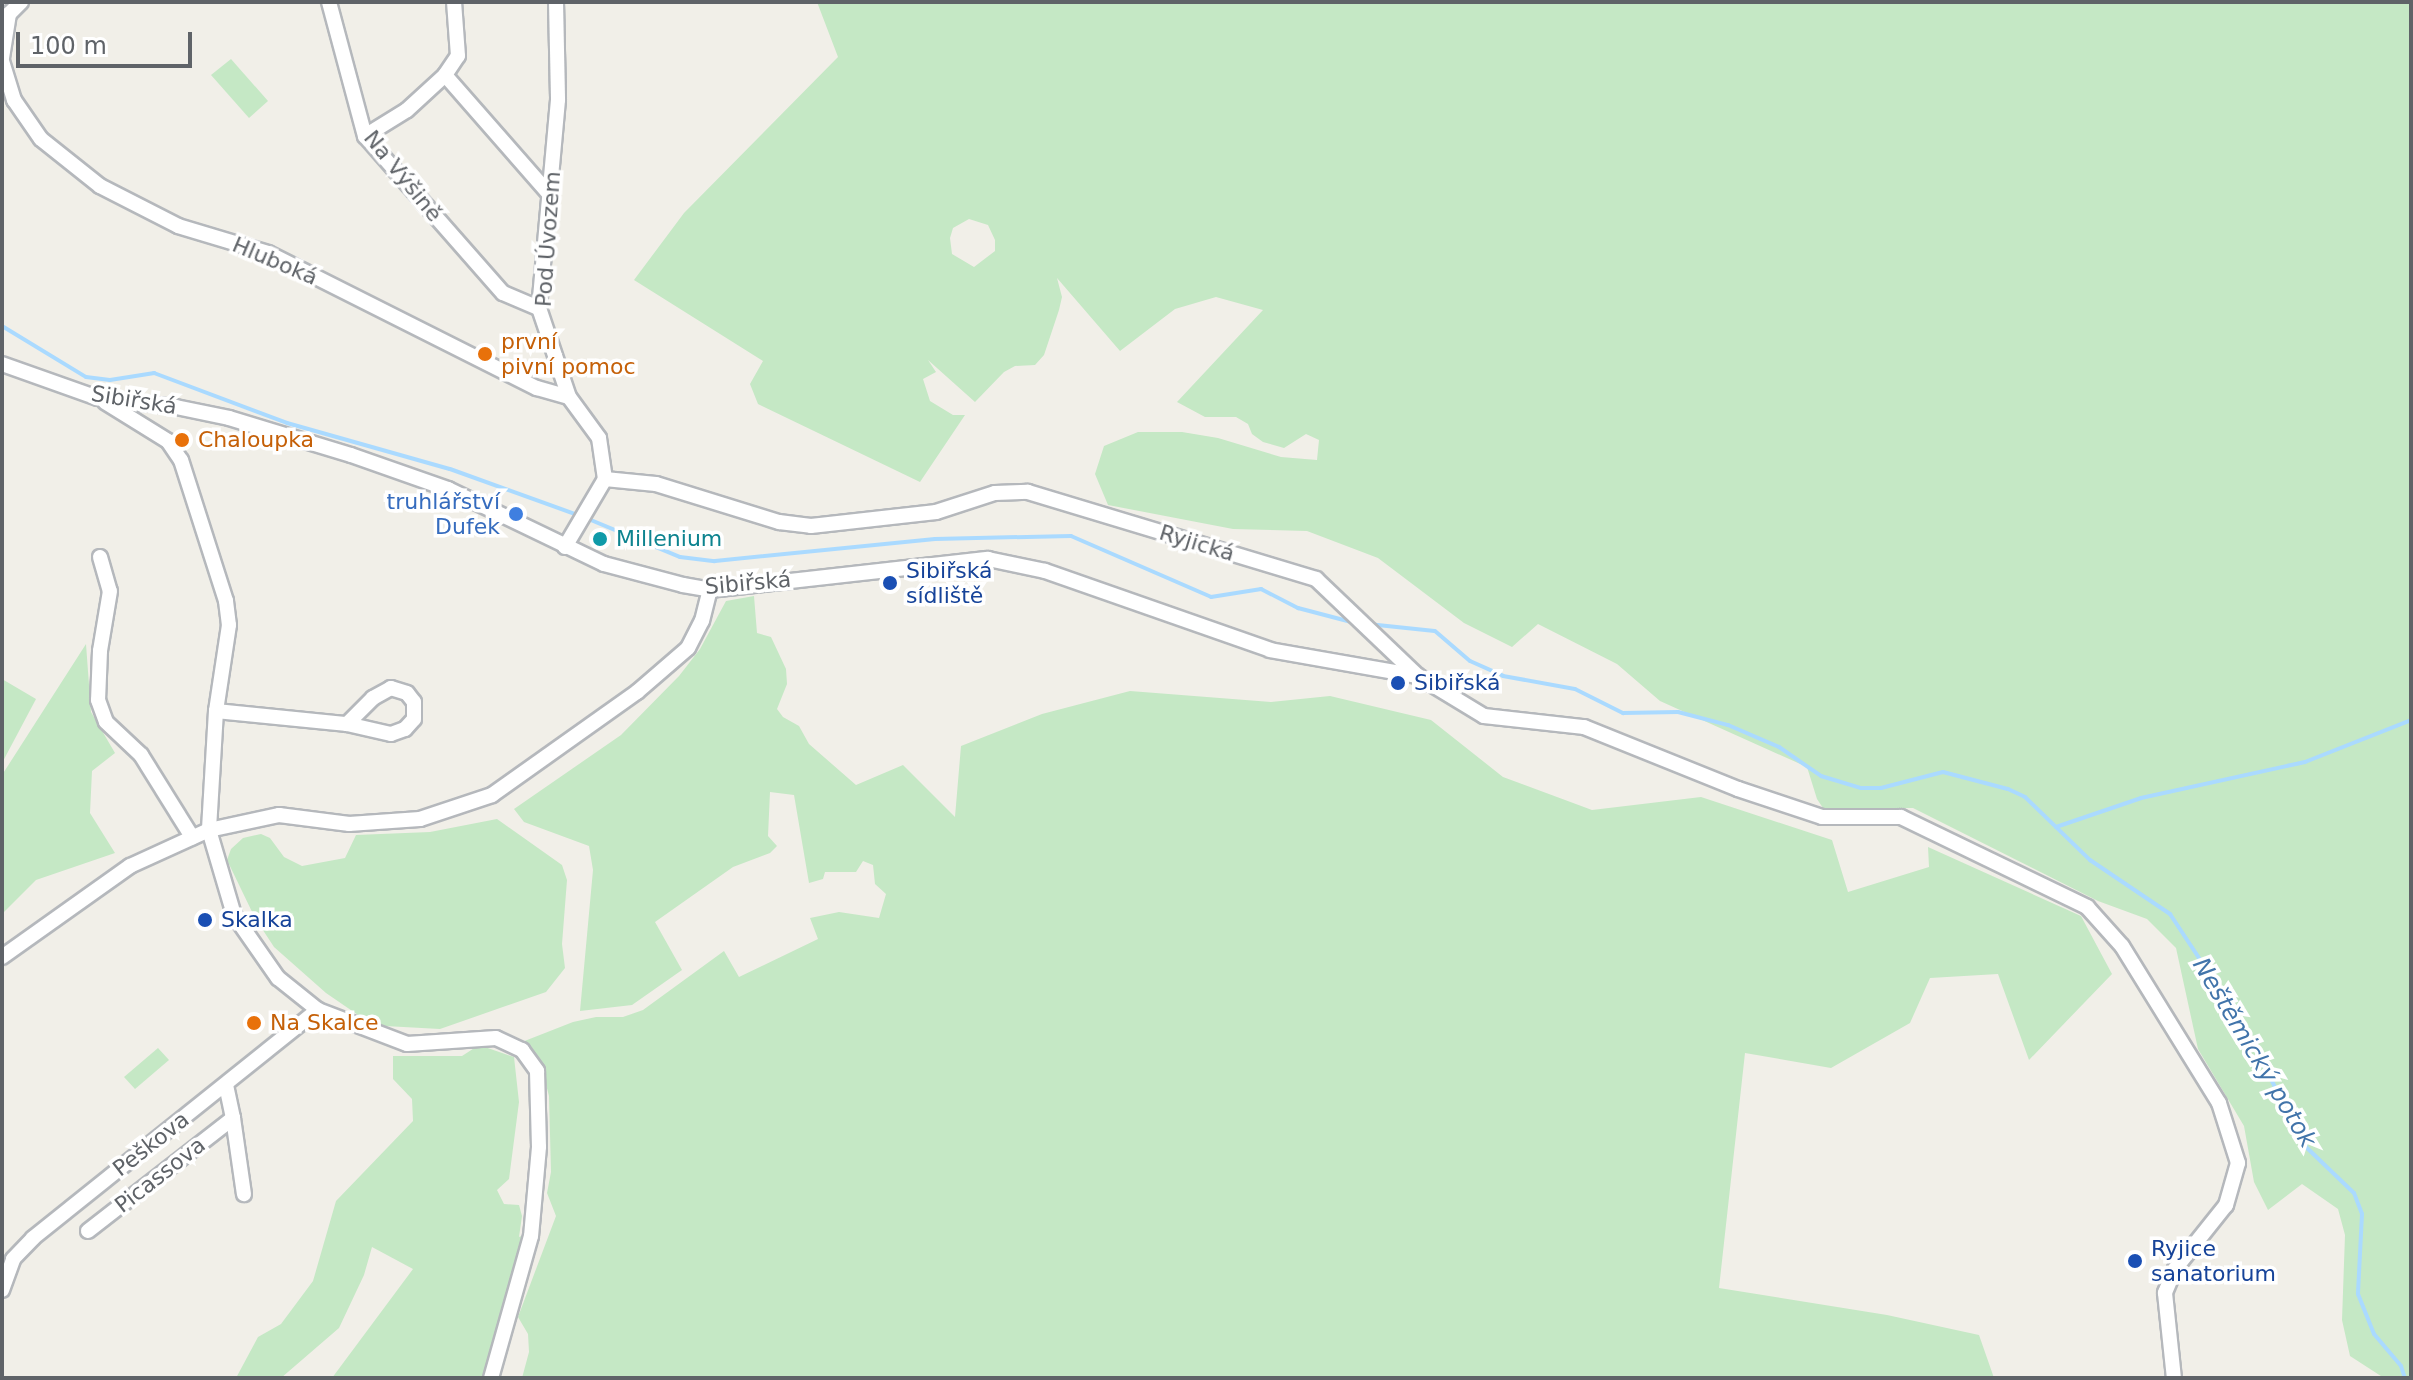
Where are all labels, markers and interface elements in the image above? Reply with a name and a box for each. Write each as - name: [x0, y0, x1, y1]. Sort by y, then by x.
- scale bar: [20, 16, 196, 66]
- text: 100 m: [30, 32, 107, 60]
- street label: Na Výšině: [358, 125, 448, 227]
- street label: Pod Úvozem: [530, 170, 566, 308]
- street label: Hluboká: [228, 231, 322, 291]
- place label: první pivní pomoc: [501, 328, 636, 380]
- marker: první pivní pomoc: [476, 345, 494, 363]
- street label: Sibiřská: [89, 380, 179, 420]
- place label: Chaloupka: [198, 427, 314, 453]
- marker: Chaloupka: [173, 431, 191, 449]
- place label: truhlářství Dufek: [387, 488, 500, 540]
- marker: truhlářství Dufek: [507, 505, 525, 523]
- street label: Ryjická: [1156, 519, 1238, 567]
- place label: Millenium: [616, 526, 722, 552]
- marker: Millenium: [591, 530, 609, 548]
- place label: Sibiřská sídliště: [906, 557, 992, 608]
- street label: Sibiřská: [704, 566, 792, 600]
- marker: Sibiřská sídliště: [881, 574, 899, 592]
- place label: Sibiřská: [1414, 670, 1500, 696]
- marker: Sibiřská: [1389, 674, 1407, 692]
- place label: Skalka: [221, 907, 293, 933]
- marker: Skalka: [196, 911, 214, 929]
- water label: Neštěmický potok: [2186, 953, 2322, 1153]
- place label: Na Skalce: [270, 1010, 378, 1036]
- marker: Na Skalce: [245, 1014, 263, 1032]
- street label: Peškova: [108, 1106, 194, 1182]
- street label: Picassova: [110, 1132, 210, 1218]
- place label: Ryjice sanatorium: [2151, 1235, 2276, 1286]
- marker: Ryjice sanatorium: [2126, 1252, 2144, 1270]

